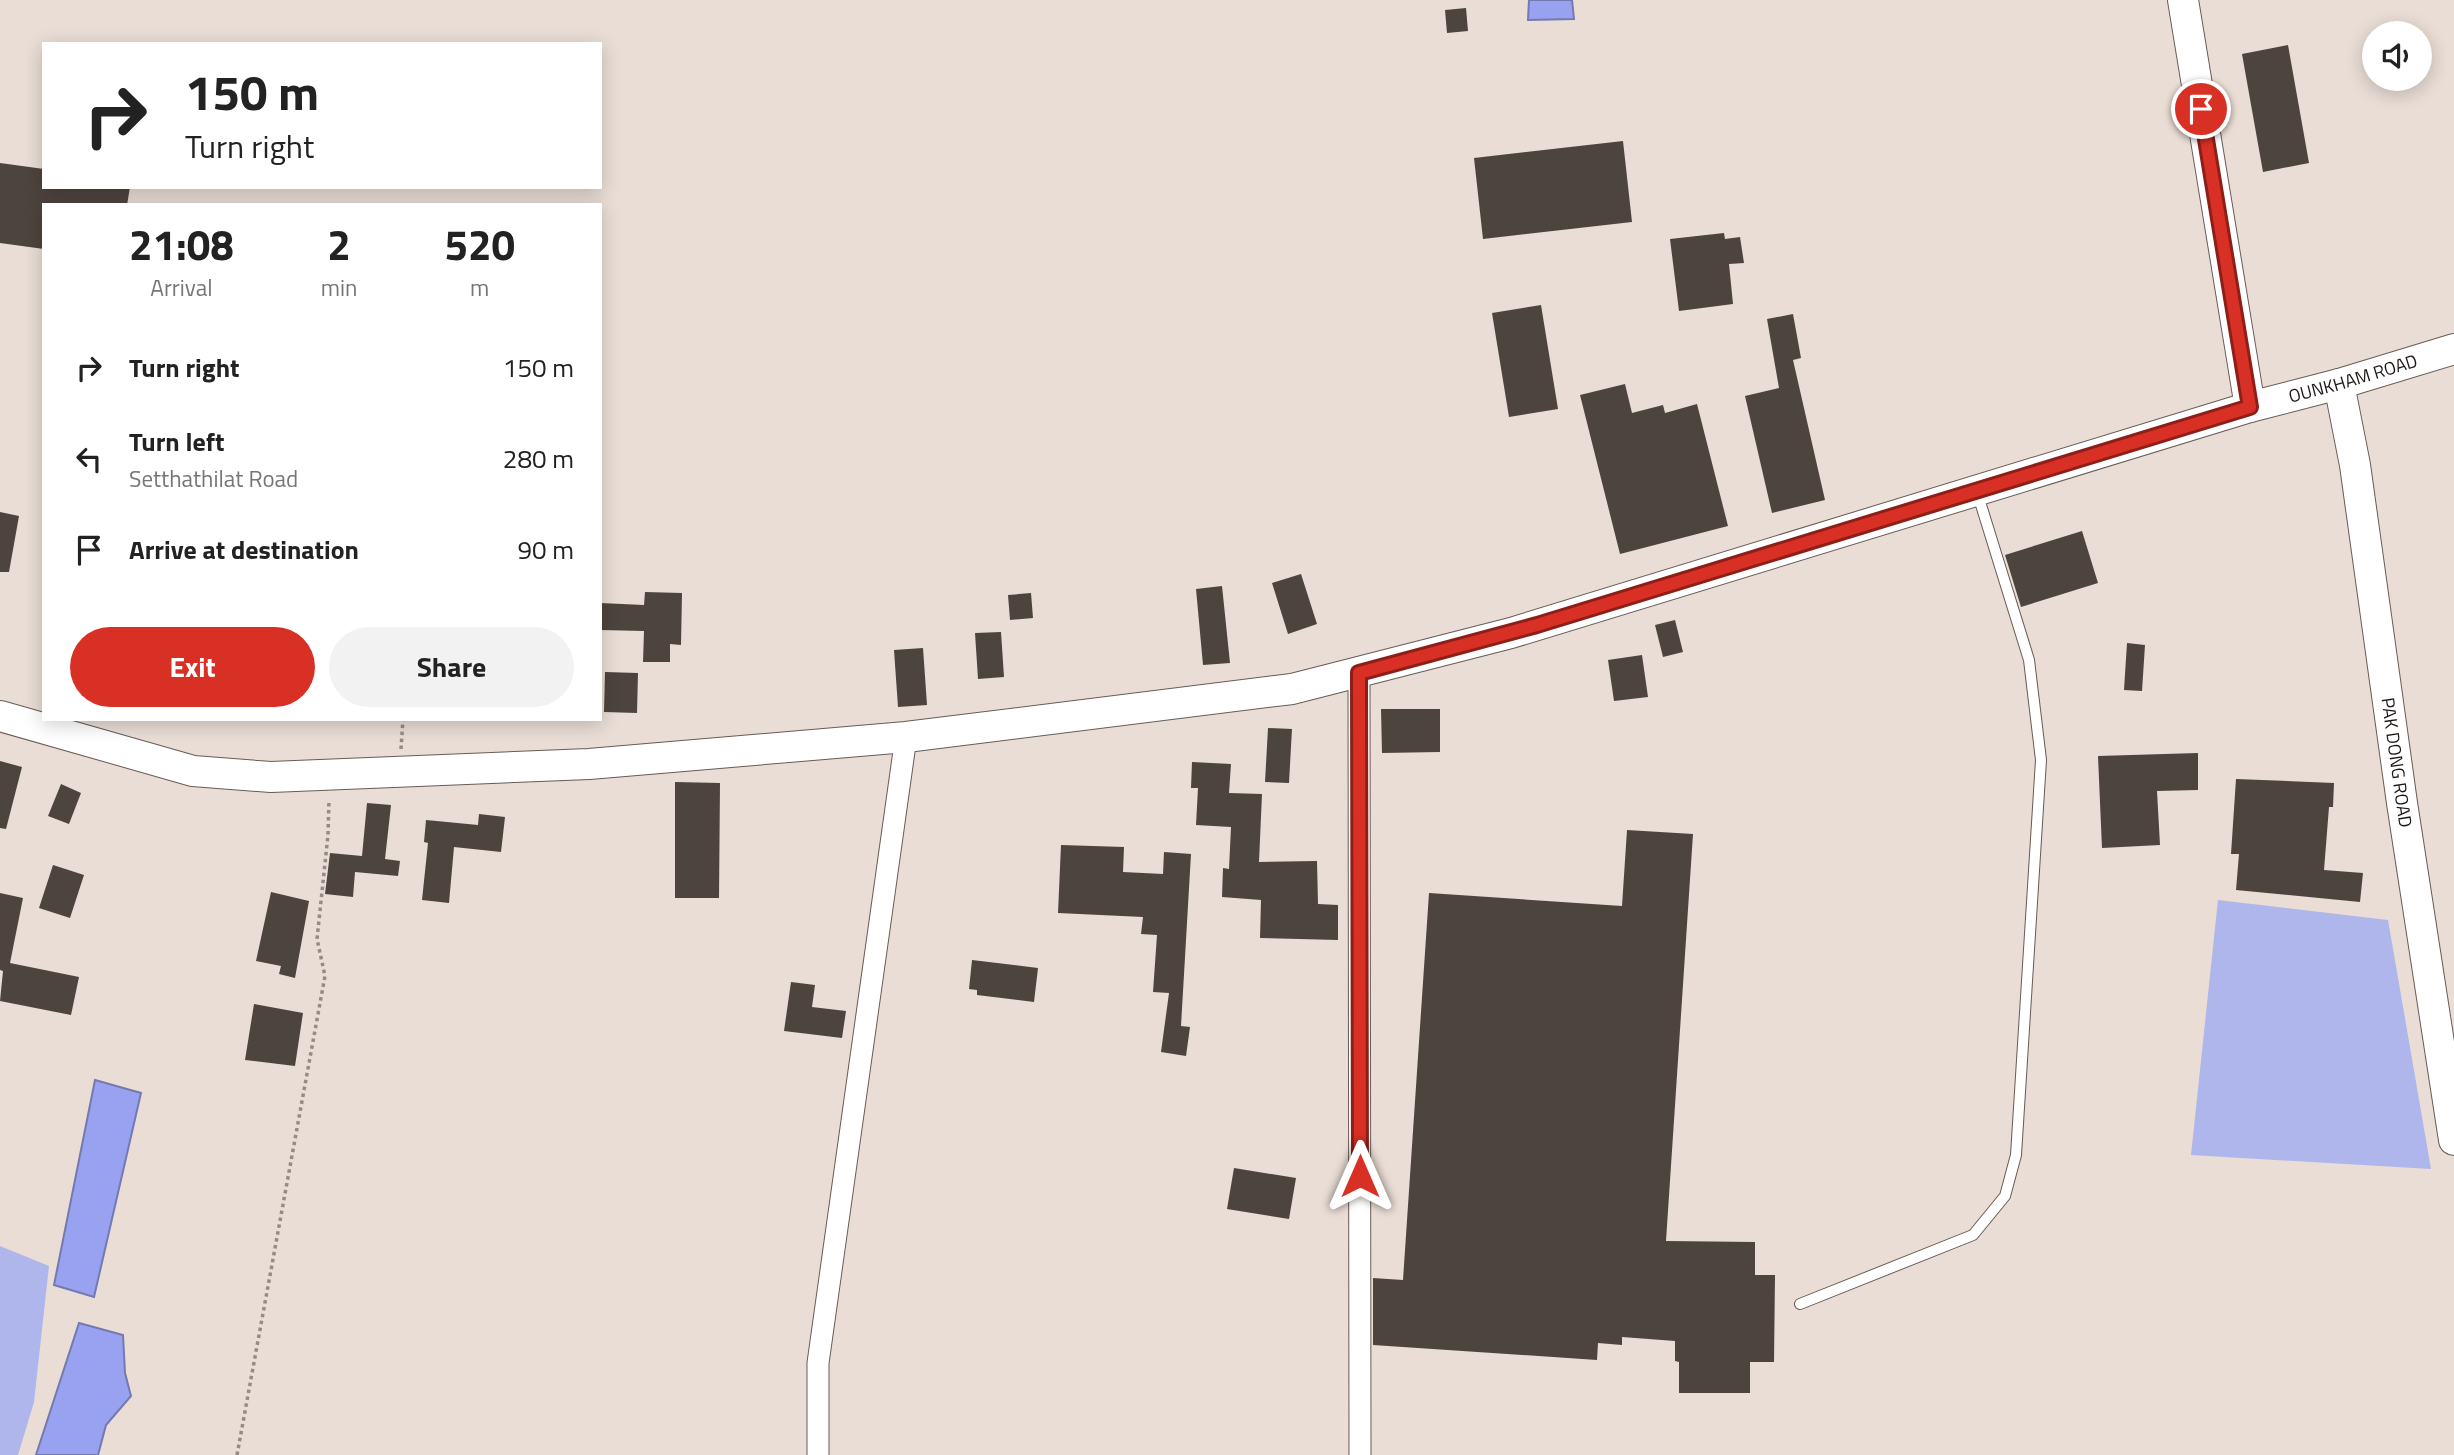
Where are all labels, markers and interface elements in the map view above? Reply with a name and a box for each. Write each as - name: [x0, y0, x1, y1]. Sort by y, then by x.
- map controls: [2362, 21, 2432, 91]
- button: sound: [2362, 21, 2432, 91]
- text: 150 m: [185, 54, 319, 129]
- icon: right: [70, 70, 161, 161]
- pin: [2171, 79, 2231, 139]
- icon: arrive: [2182, 90, 2220, 128]
- text: Turn right: [185, 122, 314, 170]
- text: 21:08: [129, 212, 234, 276]
- text: 2: [327, 212, 351, 276]
- text: 520: [444, 212, 515, 276]
- text: Arrival: [150, 270, 213, 305]
- text: min: [321, 270, 357, 305]
- text: m: [470, 270, 489, 305]
- street label: OUNKHAM ROAD: [2286, 347, 2421, 409]
- text: Turn right: [129, 348, 240, 387]
- text: 150 m: [503, 348, 574, 387]
- icon: right: [70, 349, 108, 387]
- text: Turn left: [129, 422, 224, 461]
- text: 280 m: [503, 439, 574, 478]
- icon: left: [70, 440, 108, 478]
- text: Setthathilat Road: [129, 461, 298, 496]
- text: Arrive at destination: [129, 530, 359, 569]
- text: 90 m: [517, 530, 574, 569]
- icon: arrive: [70, 531, 108, 569]
- button: Exit: [70, 627, 315, 707]
- button: Share: [329, 627, 574, 707]
- street label: PAK DONG ROAD: [2374, 696, 2420, 829]
- position arrow: [1323, 1139, 1397, 1213]

